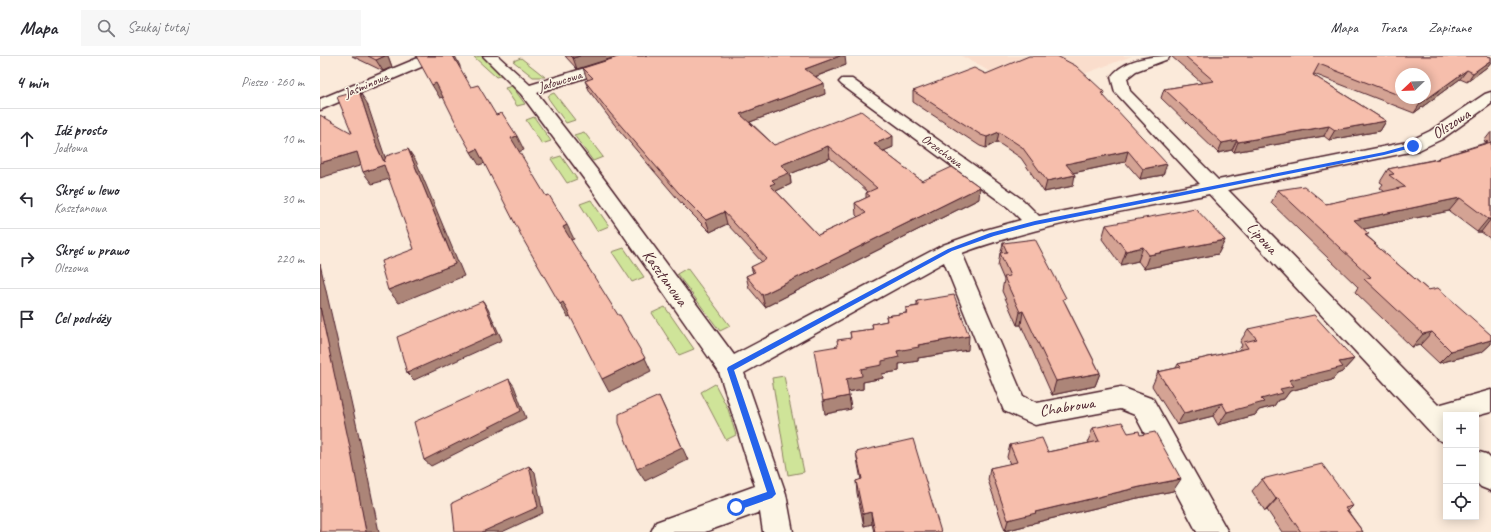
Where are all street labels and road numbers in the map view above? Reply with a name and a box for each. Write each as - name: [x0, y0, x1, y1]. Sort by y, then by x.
- street label: Jałowcowa: [535, 66, 585, 95]
- street label: Jaśminowa: [341, 68, 392, 102]
- street label: Olszowa: [1428, 103, 1475, 144]
- street label: Orzechowa: [918, 131, 967, 172]
- street label: Lipowa: [1242, 218, 1283, 259]
- street label: Kasztanowa: [638, 246, 693, 311]
- street label: Chabrowa: [1038, 393, 1097, 421]

